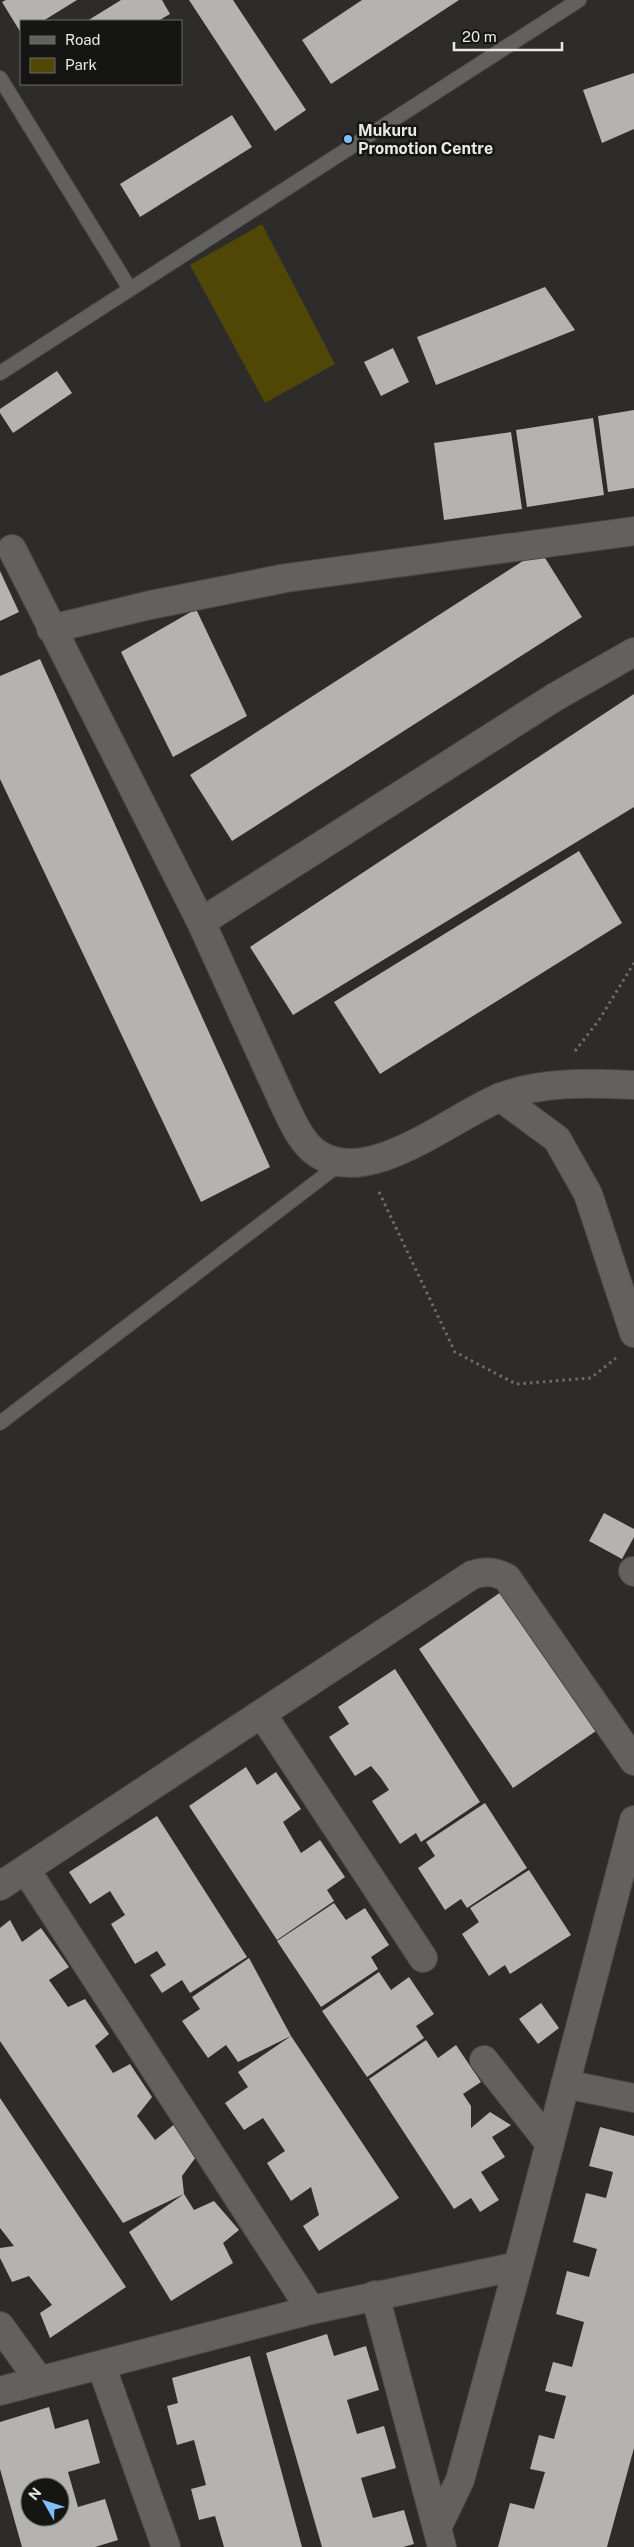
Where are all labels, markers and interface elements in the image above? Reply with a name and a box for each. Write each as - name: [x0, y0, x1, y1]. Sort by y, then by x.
- legend: [20, 20, 182, 85]
- scale bar: [454, 20, 562, 52]
- text: 20 m: [462, 28, 497, 45]
- text: Road: [65, 31, 101, 48]
- text: Park: [65, 56, 97, 73]
- place label: Mukuru Promotion Centre: [358, 121, 493, 158]
- marker: Mukuru Promotion Centre: [342, 133, 354, 145]
- north arrow: [20, 2477, 70, 2527]
- text: N: [25, 2485, 45, 2503]

